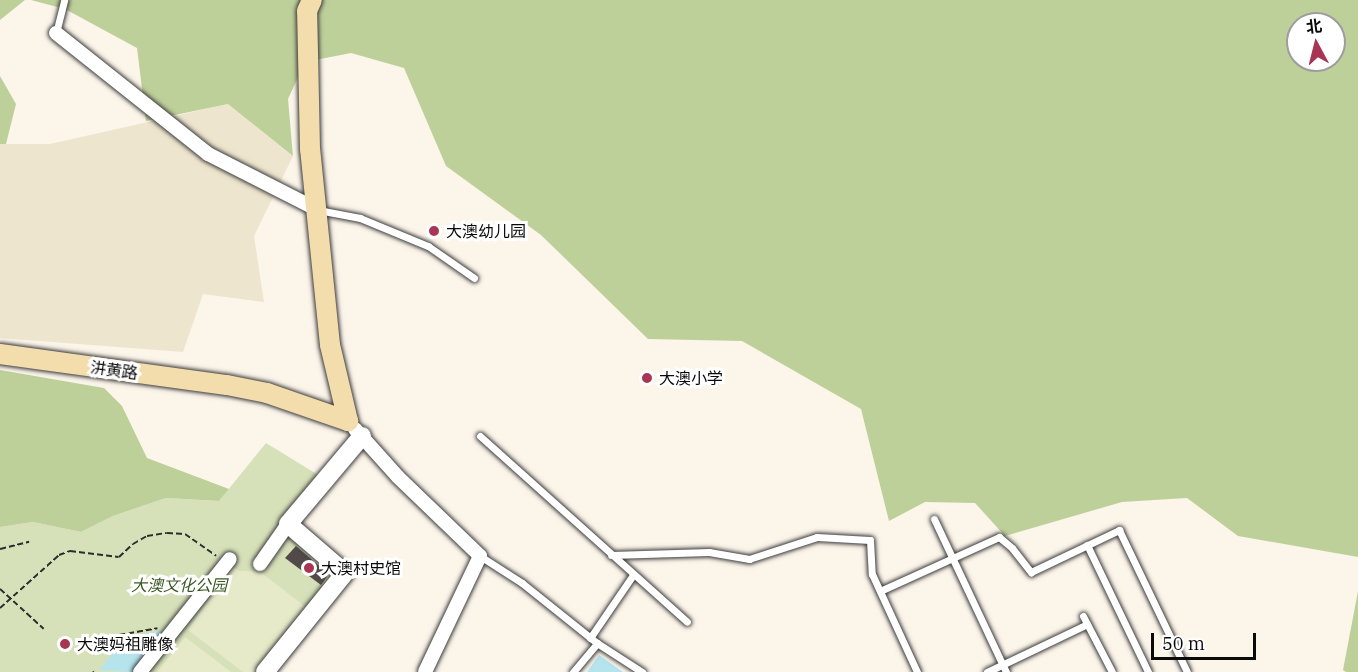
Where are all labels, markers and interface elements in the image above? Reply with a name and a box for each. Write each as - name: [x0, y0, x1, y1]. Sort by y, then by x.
- north arrow: [1286, 12, 1346, 72]
- text: 北: [1305, 15, 1323, 37]
- place label: 大澳幼儿园: [446, 221, 526, 241]
- marker: 大澳幼儿园: [427, 224, 441, 238]
- street label: 汫黄路: [89, 357, 139, 383]
- place label: 大澳小学: [659, 368, 723, 388]
- marker: 大澳小学: [640, 371, 654, 385]
- place label: 大澳村史馆: [321, 558, 401, 578]
- marker: 大澳村史馆: [302, 561, 316, 575]
- park label: 大澳文化公园: [131, 575, 227, 595]
- scale bar: [1154, 621, 1259, 659]
- text: 50 m: [1162, 632, 1205, 655]
- place label: 大澳妈祖雕像: [77, 634, 173, 654]
- marker: 大澳妈祖雕像: [58, 637, 72, 651]

